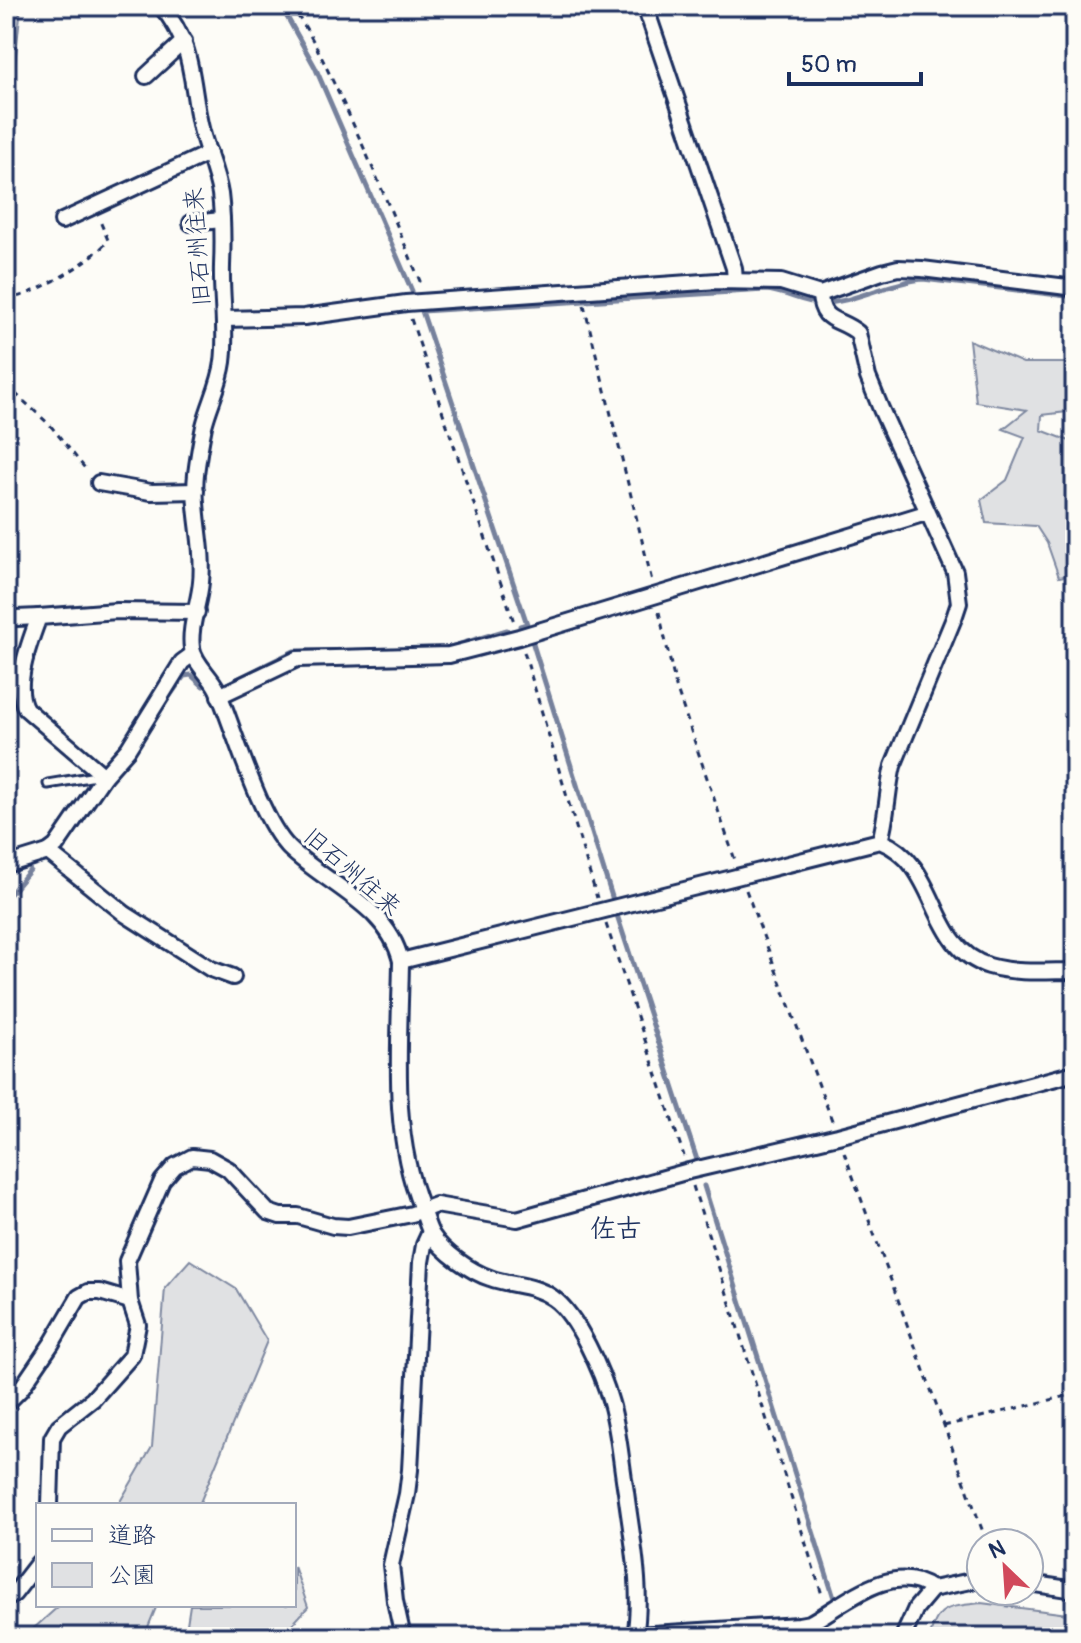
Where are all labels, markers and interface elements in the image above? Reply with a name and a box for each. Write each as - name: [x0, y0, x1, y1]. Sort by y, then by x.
- scale bar: [789, 36, 921, 86]
- text: 50 m: [801, 50, 857, 79]
- street label: 旧石州往来: [179, 186, 217, 308]
- street label: 旧石州往来: [297, 822, 407, 922]
- district label: 佐古: [590, 1213, 642, 1245]
- legend: [36, 1503, 296, 1607]
- text: 道路: [108, 1521, 156, 1550]
- north arrow: [965, 1527, 1045, 1607]
- text: N: [984, 1534, 1010, 1566]
- text: 公園: [108, 1561, 156, 1590]

